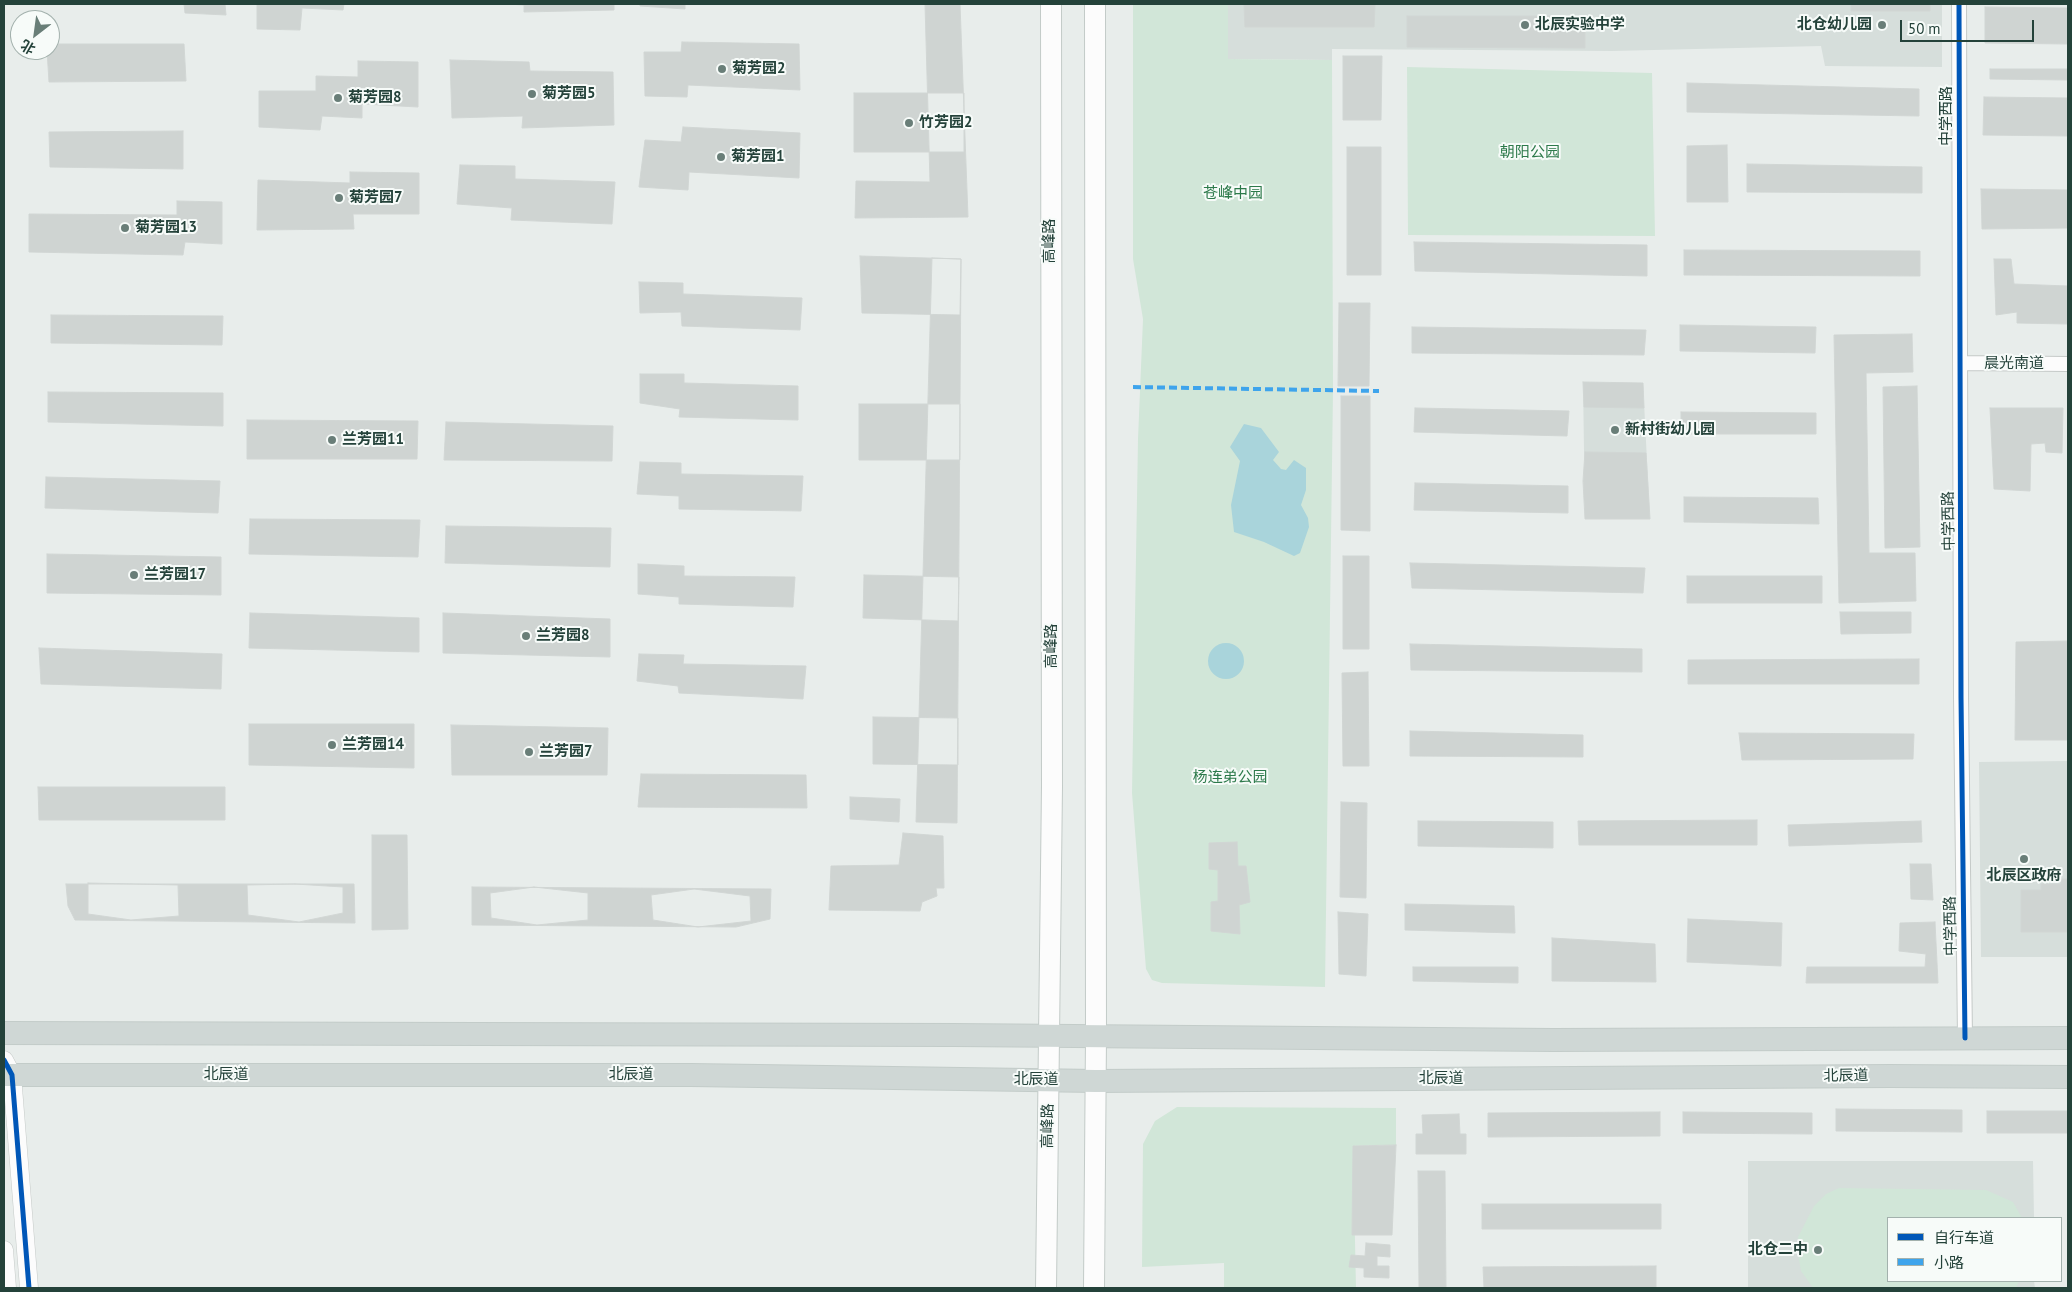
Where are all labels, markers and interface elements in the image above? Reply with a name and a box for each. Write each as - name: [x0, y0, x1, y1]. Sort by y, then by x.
- north arrow: [10, 10, 60, 60]
- scale bar: [1902, 10, 2036, 42]
- place label: 北辰实验中学: [1535, 16, 1625, 34]
- place label: 北仓幼儿园: [1797, 16, 1872, 34]
- marker: 北辰实验中学: [1519, 19, 1531, 31]
- marker: 北仓幼儿园: [1876, 19, 1888, 31]
- text: 50 m: [1908, 19, 1941, 38]
- text: 北: [17, 36, 39, 58]
- place label: 菊芳园2: [732, 60, 786, 78]
- marker: 菊芳园2: [716, 63, 728, 75]
- place label: 菊芳园5: [542, 85, 596, 103]
- street label: 中学西路: [1938, 86, 1956, 146]
- marker: 菊芳园5: [526, 88, 538, 100]
- place label: 菊芳园8: [348, 89, 402, 107]
- marker: 菊芳园8: [332, 92, 344, 104]
- place label: 竹芳园2: [919, 114, 973, 132]
- marker: 竹芳园2: [903, 117, 915, 129]
- park label: 朝阳公园: [1500, 144, 1560, 162]
- place label: 菊芳园1: [731, 148, 785, 166]
- marker: 菊芳园1: [715, 151, 727, 163]
- park label: 苍峰中园: [1203, 185, 1263, 203]
- place label: 菊芳园7: [349, 189, 403, 207]
- marker: 菊芳园7: [333, 192, 345, 204]
- place label: 菊芳园13: [135, 219, 197, 237]
- street label: 高峰路: [1041, 219, 1059, 263]
- marker: 菊芳园13: [119, 222, 131, 234]
- street label: 晨光南道: [1984, 355, 2044, 373]
- place label: 新村街幼儿园: [1625, 421, 1715, 439]
- marker: 新村街幼儿园: [1609, 424, 1621, 436]
- place label: 兰芳园11: [342, 431, 404, 449]
- marker: 兰芳园11: [326, 434, 338, 446]
- street label: 中学西路: [1939, 491, 1959, 551]
- place label: 兰芳园17: [144, 566, 206, 584]
- marker: 兰芳园17: [128, 569, 140, 581]
- street label: 高峰路: [1043, 624, 1061, 668]
- place label: 兰芳园8: [536, 627, 590, 645]
- marker: 兰芳园8: [520, 630, 532, 642]
- place label: 兰芳园14: [342, 736, 404, 754]
- marker: 兰芳园14: [326, 739, 338, 751]
- place label: 兰芳园7: [539, 743, 593, 761]
- marker: 兰芳园7: [523, 746, 535, 758]
- park label: 杨连弟公园: [1193, 769, 1267, 787]
- marker: 北辰区政府: [2018, 853, 2030, 865]
- place label: 北辰区政府: [1987, 867, 2061, 885]
- street label: 中学西路: [1941, 896, 1961, 956]
- street label: 北辰道: [204, 1066, 248, 1084]
- street label: 北辰道: [609, 1066, 653, 1084]
- street label: 北辰道: [1823, 1067, 1869, 1085]
- street label: 北辰道: [1419, 1070, 1463, 1088]
- street label: 北辰道: [1014, 1071, 1058, 1089]
- street label: 高峰路: [1039, 1103, 1057, 1149]
- legend: [1887, 1217, 2062, 1282]
- text: 自行车道: [1934, 1228, 1994, 1247]
- place label: 北仓二中: [1748, 1241, 1808, 1259]
- marker: 北仓二中: [1812, 1244, 1824, 1256]
- text: 小路: [1934, 1253, 1964, 1272]

